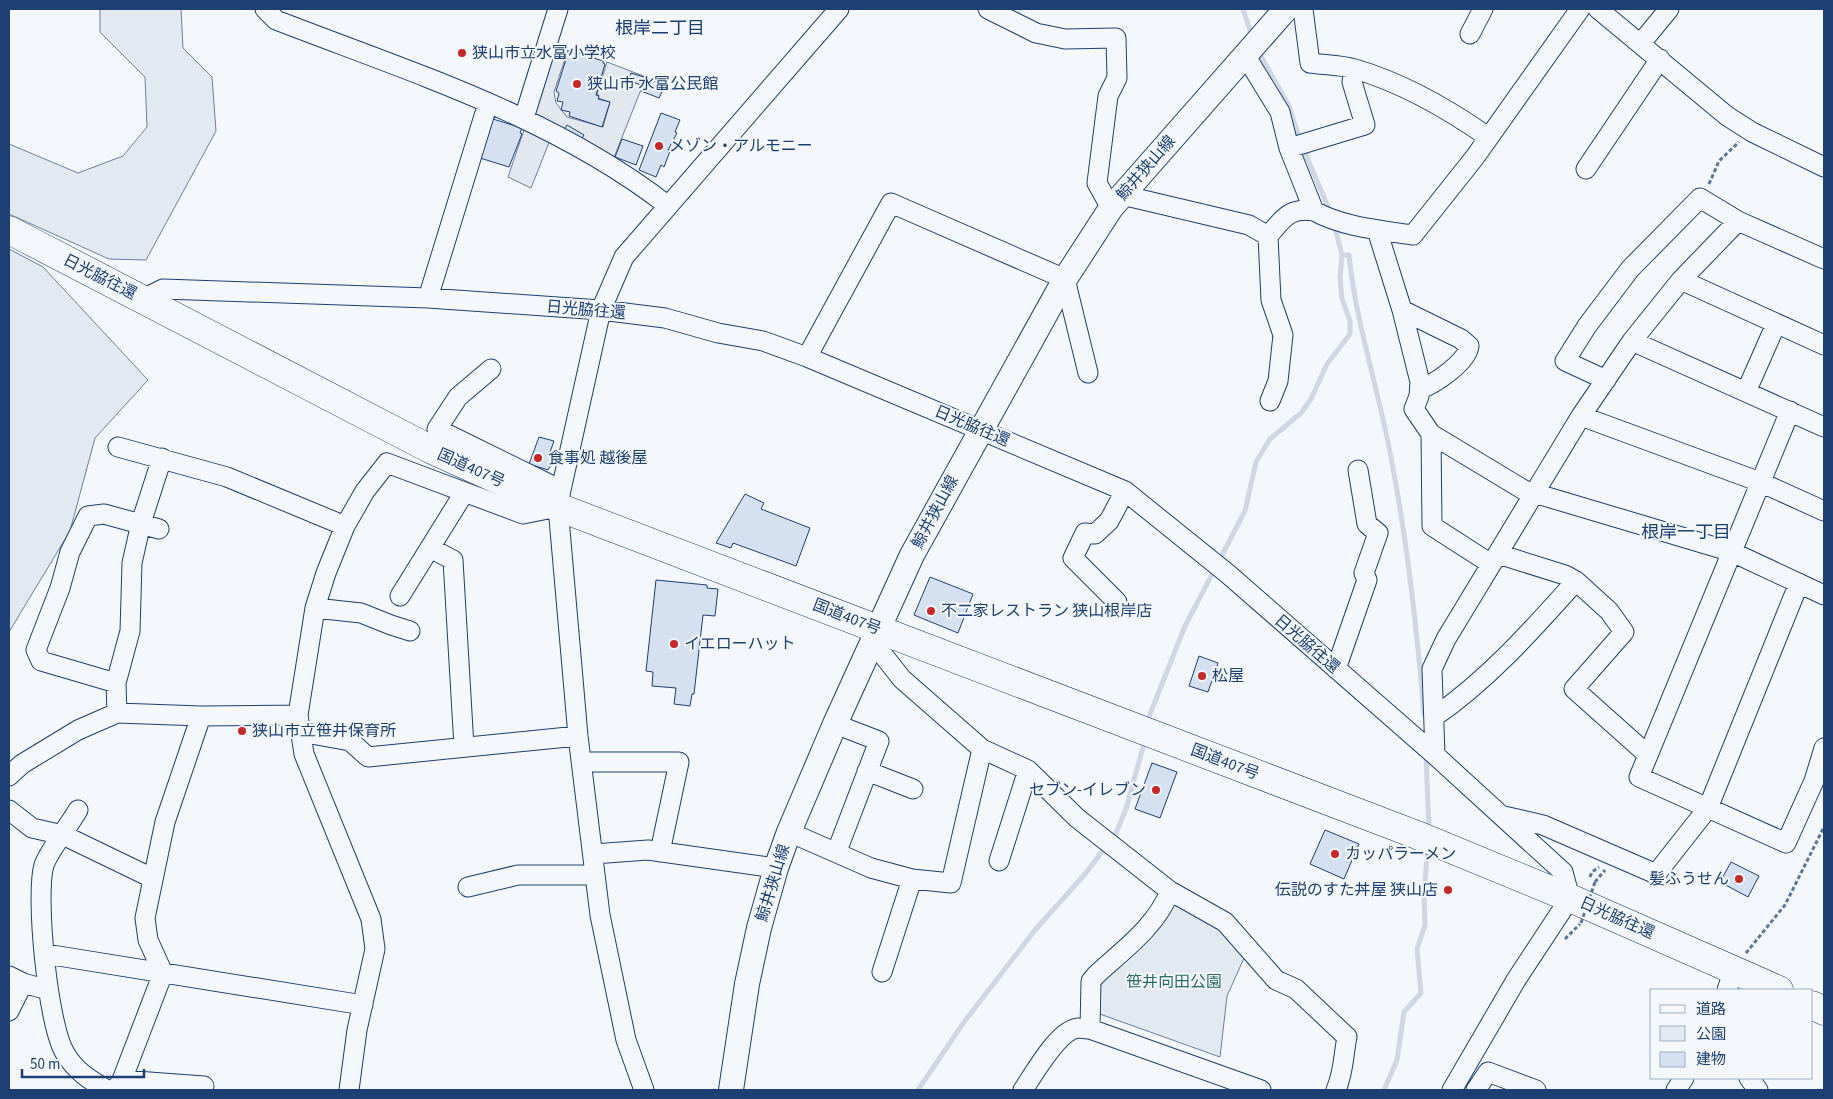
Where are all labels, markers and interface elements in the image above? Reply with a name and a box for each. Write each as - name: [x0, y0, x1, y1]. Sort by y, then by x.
- district label: 根岸二丁目: [615, 16, 705, 41]
- place label: 狭山市立水富小学校: [472, 42, 616, 64]
- marker: 狭山市立水富小学校: [456, 47, 468, 59]
- place label: 狭山市 水富公民館: [587, 73, 718, 95]
- marker: 狭山市 水富公民館: [571, 78, 583, 90]
- street label: 鯨井狭山線: [1111, 131, 1181, 205]
- place label: メゾン・アルモニー: [669, 135, 813, 157]
- marker: メゾン・アルモニー: [653, 140, 665, 152]
- street label: 日光脇往還: [59, 249, 141, 305]
- street label: 日光脇往還: [545, 296, 627, 324]
- street label: 日光脇往還: [931, 400, 1013, 452]
- street label: 国道407号: [434, 443, 508, 493]
- place label: 食事処 越後屋: [548, 447, 647, 469]
- marker: 食事処 越後屋: [532, 452, 544, 464]
- street label: 鯨井狭山線: [907, 472, 963, 552]
- district label: 根岸一丁目: [1641, 520, 1731, 545]
- street label: 国道407号: [810, 594, 884, 640]
- place label: 不二家レストラン 狭山根岸店: [941, 600, 1152, 622]
- marker: 不二家レストラン 狭山根岸店: [925, 605, 937, 617]
- street label: 日光脇往還: [1270, 609, 1344, 679]
- place label: イエローハット: [684, 633, 796, 655]
- marker: イエローハット: [668, 638, 680, 650]
- place label: 松屋: [1212, 665, 1244, 687]
- marker: 松屋: [1196, 670, 1208, 682]
- place label: 狭山市立笹井保育所: [252, 720, 396, 742]
- marker: 狭山市立笹井保育所: [236, 725, 248, 737]
- street label: 国道407号: [1188, 739, 1262, 785]
- place label: セブン-イレブン: [1029, 779, 1146, 801]
- marker: セブン-イレブン: [1150, 784, 1162, 796]
- street label: 鯨井狭山線: [751, 842, 795, 924]
- place label: カッパラーメン: [1345, 843, 1456, 865]
- marker: カッパラーメン: [1329, 848, 1341, 860]
- place label: 髪ふうせん: [1649, 868, 1729, 890]
- marker: 髪ふうせん: [1733, 873, 1745, 885]
- place label: 伝説のすた丼屋 狭山店: [1275, 879, 1438, 901]
- marker: 伝説のすた丼屋 狭山店: [1442, 884, 1454, 896]
- street label: 日光脇往還: [1576, 892, 1658, 944]
- park label: 笹井向田公園: [1126, 971, 1222, 993]
- legend: [1650, 989, 1813, 1079]
- text: 道路: [1696, 999, 1726, 1020]
- text: 公園: [1696, 1024, 1726, 1045]
- scale bar: [22, 1046, 145, 1078]
- text: 建物: [1696, 1049, 1726, 1070]
- text: 50 m: [30, 1054, 60, 1075]

